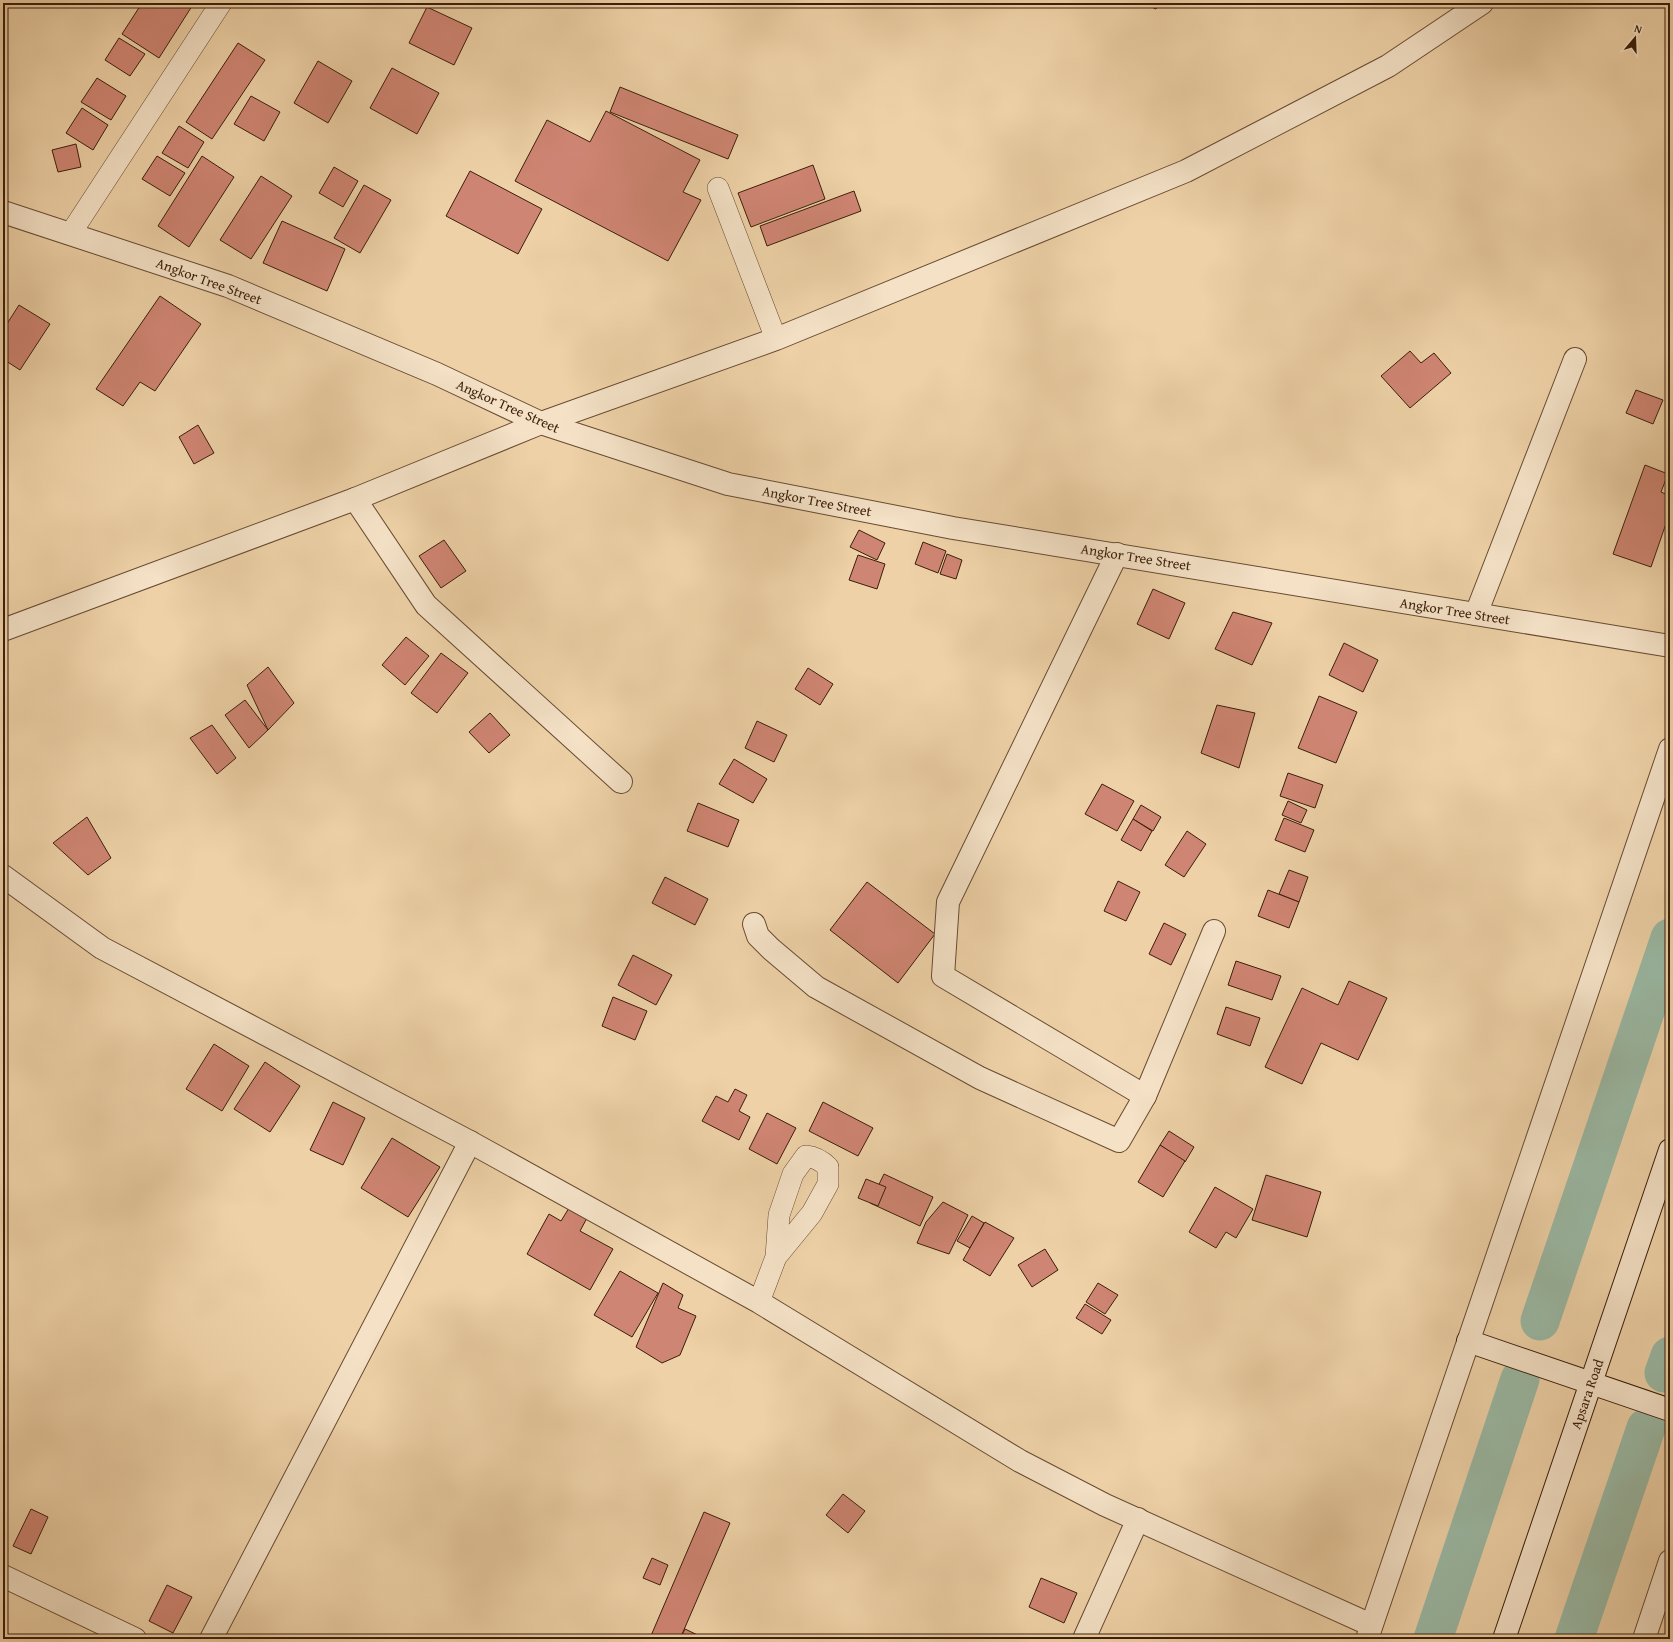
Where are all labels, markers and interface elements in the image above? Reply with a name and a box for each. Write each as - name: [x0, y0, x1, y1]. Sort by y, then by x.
- north arrow: [1615, 18, 1655, 58]
- text: N: [1632, 20, 1645, 38]
- street label: Angkor Tree Street: [153, 253, 265, 309]
- street label: Angkor Tree Street: [453, 374, 563, 438]
- street label: Angkor Tree Street: [761, 481, 874, 521]
- street label: Angkor Tree Street: [1080, 538, 1193, 576]
- street label: Angkor Tree Street: [1399, 592, 1512, 630]
- street label: Apsara Road: [1566, 1356, 1608, 1432]

